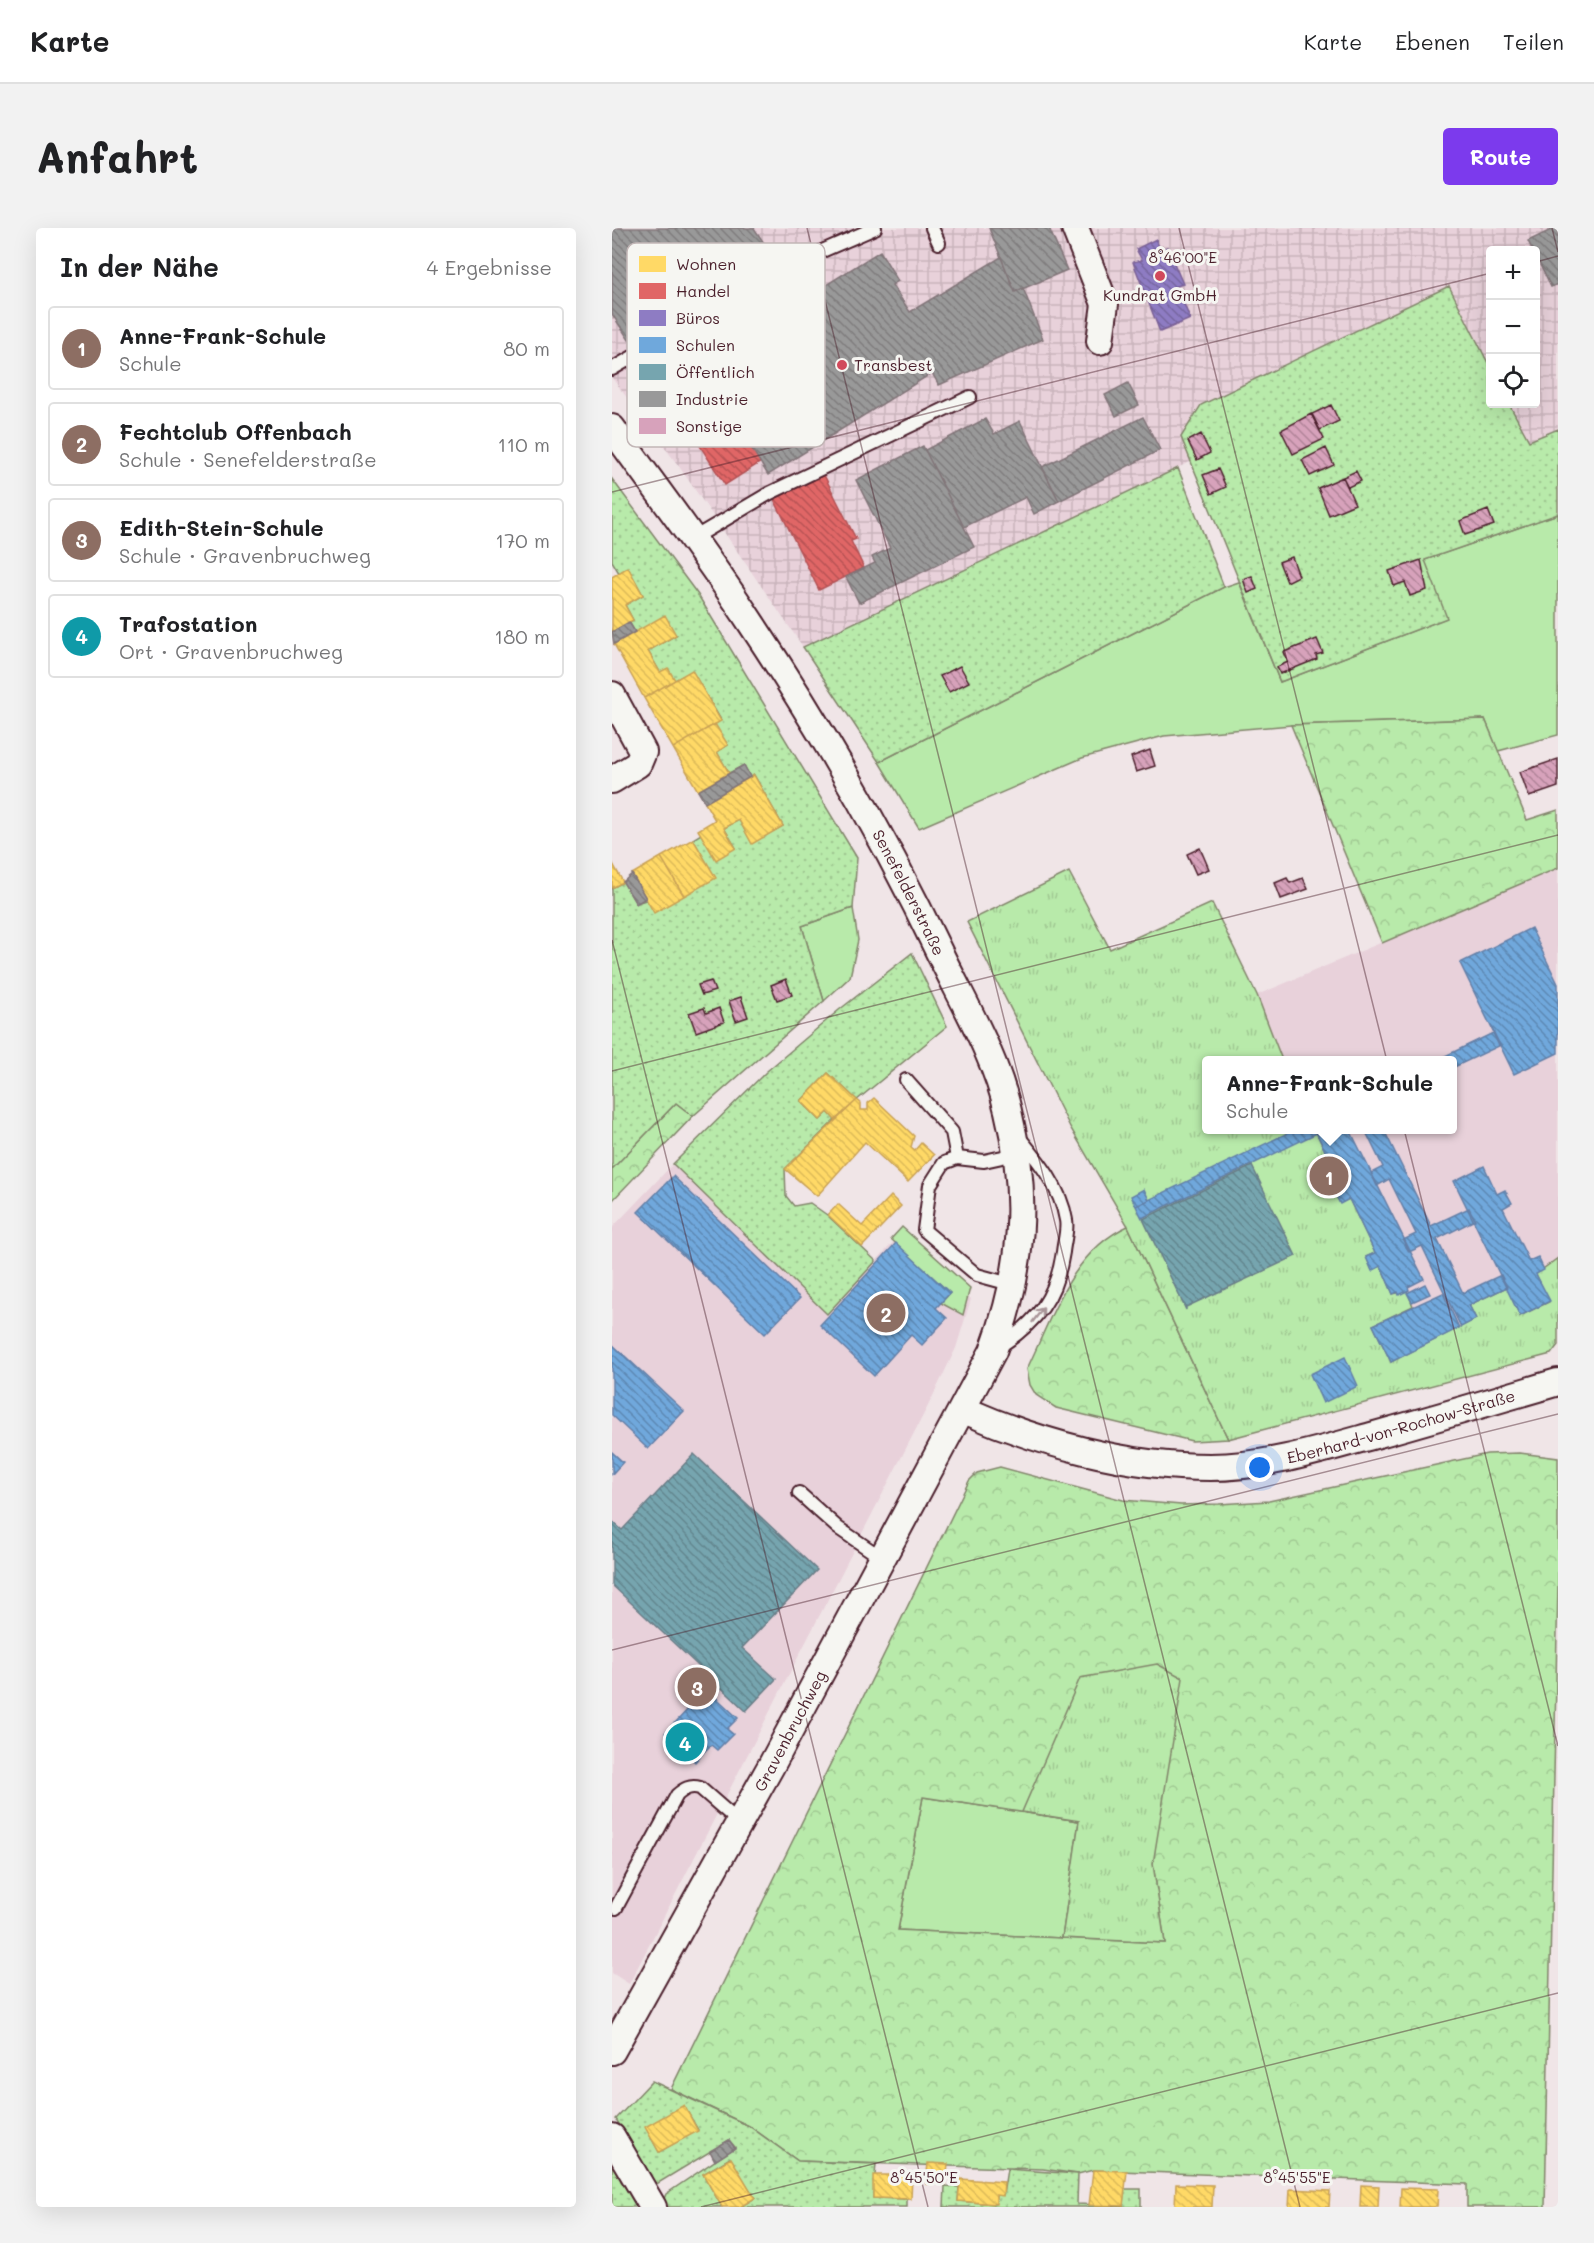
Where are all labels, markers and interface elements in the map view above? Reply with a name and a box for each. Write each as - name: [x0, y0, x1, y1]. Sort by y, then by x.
- text: Karte: [30, 23, 109, 59]
- text: Karte: [1304, 28, 1362, 55]
- text: Ebenen: [1395, 28, 1470, 55]
- text: Teilen: [1503, 28, 1564, 55]
- button: Route: [1443, 128, 1558, 185]
- text: Anfahrt: [36, 129, 198, 184]
- legend: [627, 243, 825, 447]
- map controls: [1486, 246, 1540, 408]
- button: +: [1486, 246, 1540, 300]
- text: 8°46'00"E: [1149, 247, 1218, 267]
- text: In der Nähe: [60, 250, 219, 284]
- text: Wohnen: [676, 253, 736, 274]
- text: 4 Ergebnisse: [427, 254, 552, 280]
- marker: Kundrat GmbH: [1153, 269, 1167, 283]
- text: Handel: [676, 280, 730, 301]
- place label: Kundrat GmbH: [1103, 284, 1217, 305]
- button: −: [1486, 300, 1540, 354]
- text: Büros: [676, 307, 720, 328]
- text: Anne-Frank-Schule: [119, 321, 326, 350]
- text: Schulen: [676, 334, 735, 355]
- text: 1: [77, 335, 86, 361]
- text: 80 m: [503, 335, 550, 361]
- text: Schule: [119, 350, 182, 376]
- place label: Transbest: [854, 354, 932, 375]
- button: locate: [1486, 354, 1540, 408]
- marker: Transbest: [835, 358, 849, 372]
- text: Öffentlich: [676, 361, 754, 382]
- text: Industrie: [676, 388, 748, 409]
- text: Sonstige: [676, 415, 742, 436]
- text: Fechtclub Offenbach: [119, 417, 351, 446]
- text: 2: [76, 431, 87, 457]
- text: 110 m: [497, 431, 550, 457]
- text: Schule · Senefelderstraße: [119, 446, 377, 472]
- text: Edith-Stein-Schule: [119, 513, 324, 542]
- text: 3: [76, 527, 88, 553]
- text: 170 m: [495, 527, 550, 553]
- text: Schule · Gravenbruchweg: [119, 542, 371, 568]
- text: Trafostation: [119, 609, 257, 638]
- text: 4: [75, 623, 88, 649]
- text: 180 m: [494, 623, 550, 649]
- text: Ort · Gravenbruchweg: [119, 638, 343, 664]
- street label: Senefelderstraße: [868, 826, 950, 959]
- popup: [1202, 1056, 1457, 1134]
- text: Anne-Frank-Schule: [1226, 1068, 1433, 1097]
- text: Schule: [1226, 1097, 1289, 1123]
- pin: 1: [1310, 1154, 1348, 1198]
- pin: 2: [866, 1290, 906, 1336]
- one-way arrow: [1031, 1307, 1044, 1323]
- street label: Eberhard-von-Rochow-Straße: [1285, 1384, 1517, 1468]
- your location: [1245, 1453, 1274, 1482]
- pin: 3: [678, 1664, 716, 1710]
- street label: Gravenbruchweg: [749, 1667, 830, 1795]
- pin: 4: [666, 1720, 704, 1765]
- text: 8°45'50"E: [890, 2167, 958, 2187]
- text: 8°45'55"E: [1263, 2167, 1331, 2187]

